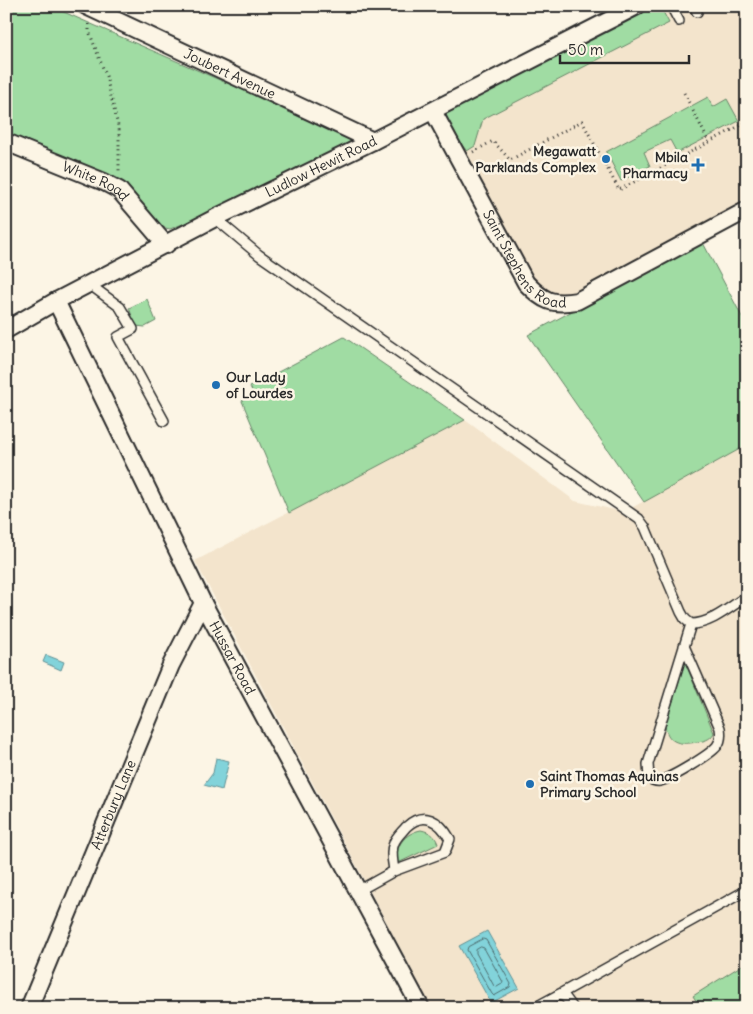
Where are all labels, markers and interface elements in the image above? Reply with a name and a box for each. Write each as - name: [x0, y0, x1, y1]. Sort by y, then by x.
- scale bar: [560, 32, 689, 64]
- text: 50 m: [568, 40, 603, 59]
- street label: Joubert Avenue: [181, 44, 279, 103]
- street label: Ludlow Hewit Road: [262, 132, 380, 201]
- place label: Megawatt Parklands Complex: [475, 142, 596, 176]
- place label: Mbila Pharmacy: [623, 148, 688, 182]
- marker: Megawatt Parklands Complex: [600, 153, 612, 165]
- street label: White Road: [60, 157, 133, 204]
- marker: Mbila Pharmacy: [692, 159, 704, 171]
- street label: Saint Stephens Road: [479, 207, 567, 312]
- place label: Our Lady of Lourdes: [226, 368, 293, 402]
- marker: Our Lady of Lourdes: [210, 379, 222, 391]
- street label: Hussar Road: [205, 618, 260, 698]
- street label: Atterbury Lane: [87, 757, 140, 852]
- place label: Saint Thomas Aquinas Primary School: [540, 767, 679, 801]
- marker: Saint Thomas Aquinas Primary School: [524, 778, 536, 790]

